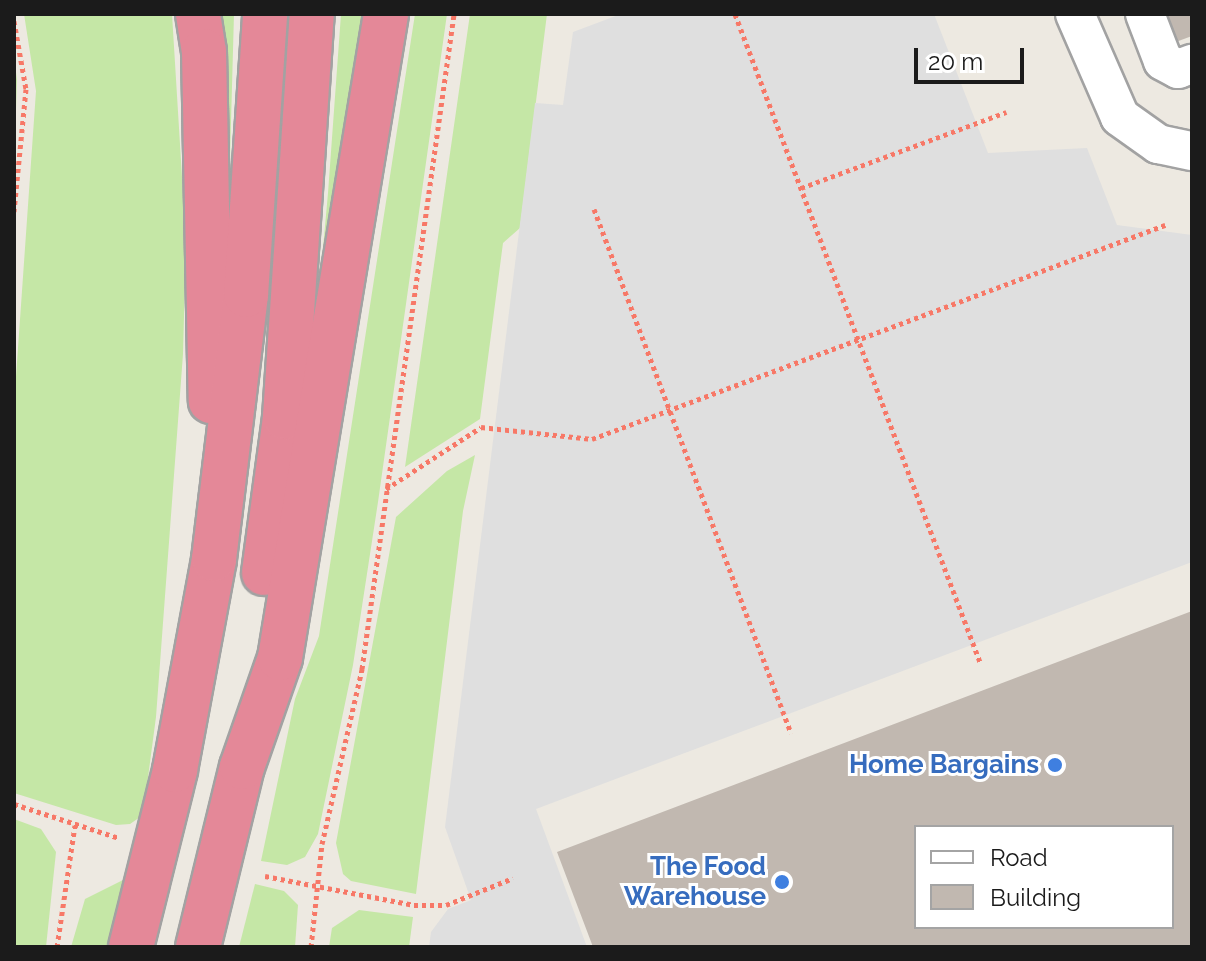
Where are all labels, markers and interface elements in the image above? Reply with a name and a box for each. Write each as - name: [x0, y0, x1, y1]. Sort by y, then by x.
- scale bar: [918, 32, 1028, 82]
- text: 20 m: [928, 47, 983, 76]
- place label: Home Bargains: [849, 749, 1039, 781]
- marker: Home Bargains: [1046, 756, 1064, 774]
- legend: [914, 825, 1174, 929]
- text: Road: [990, 843, 1048, 872]
- place label: The Food Warehouse: [624, 851, 766, 912]
- marker: The Food Warehouse: [773, 873, 791, 891]
- text: Building: [990, 883, 1081, 912]

